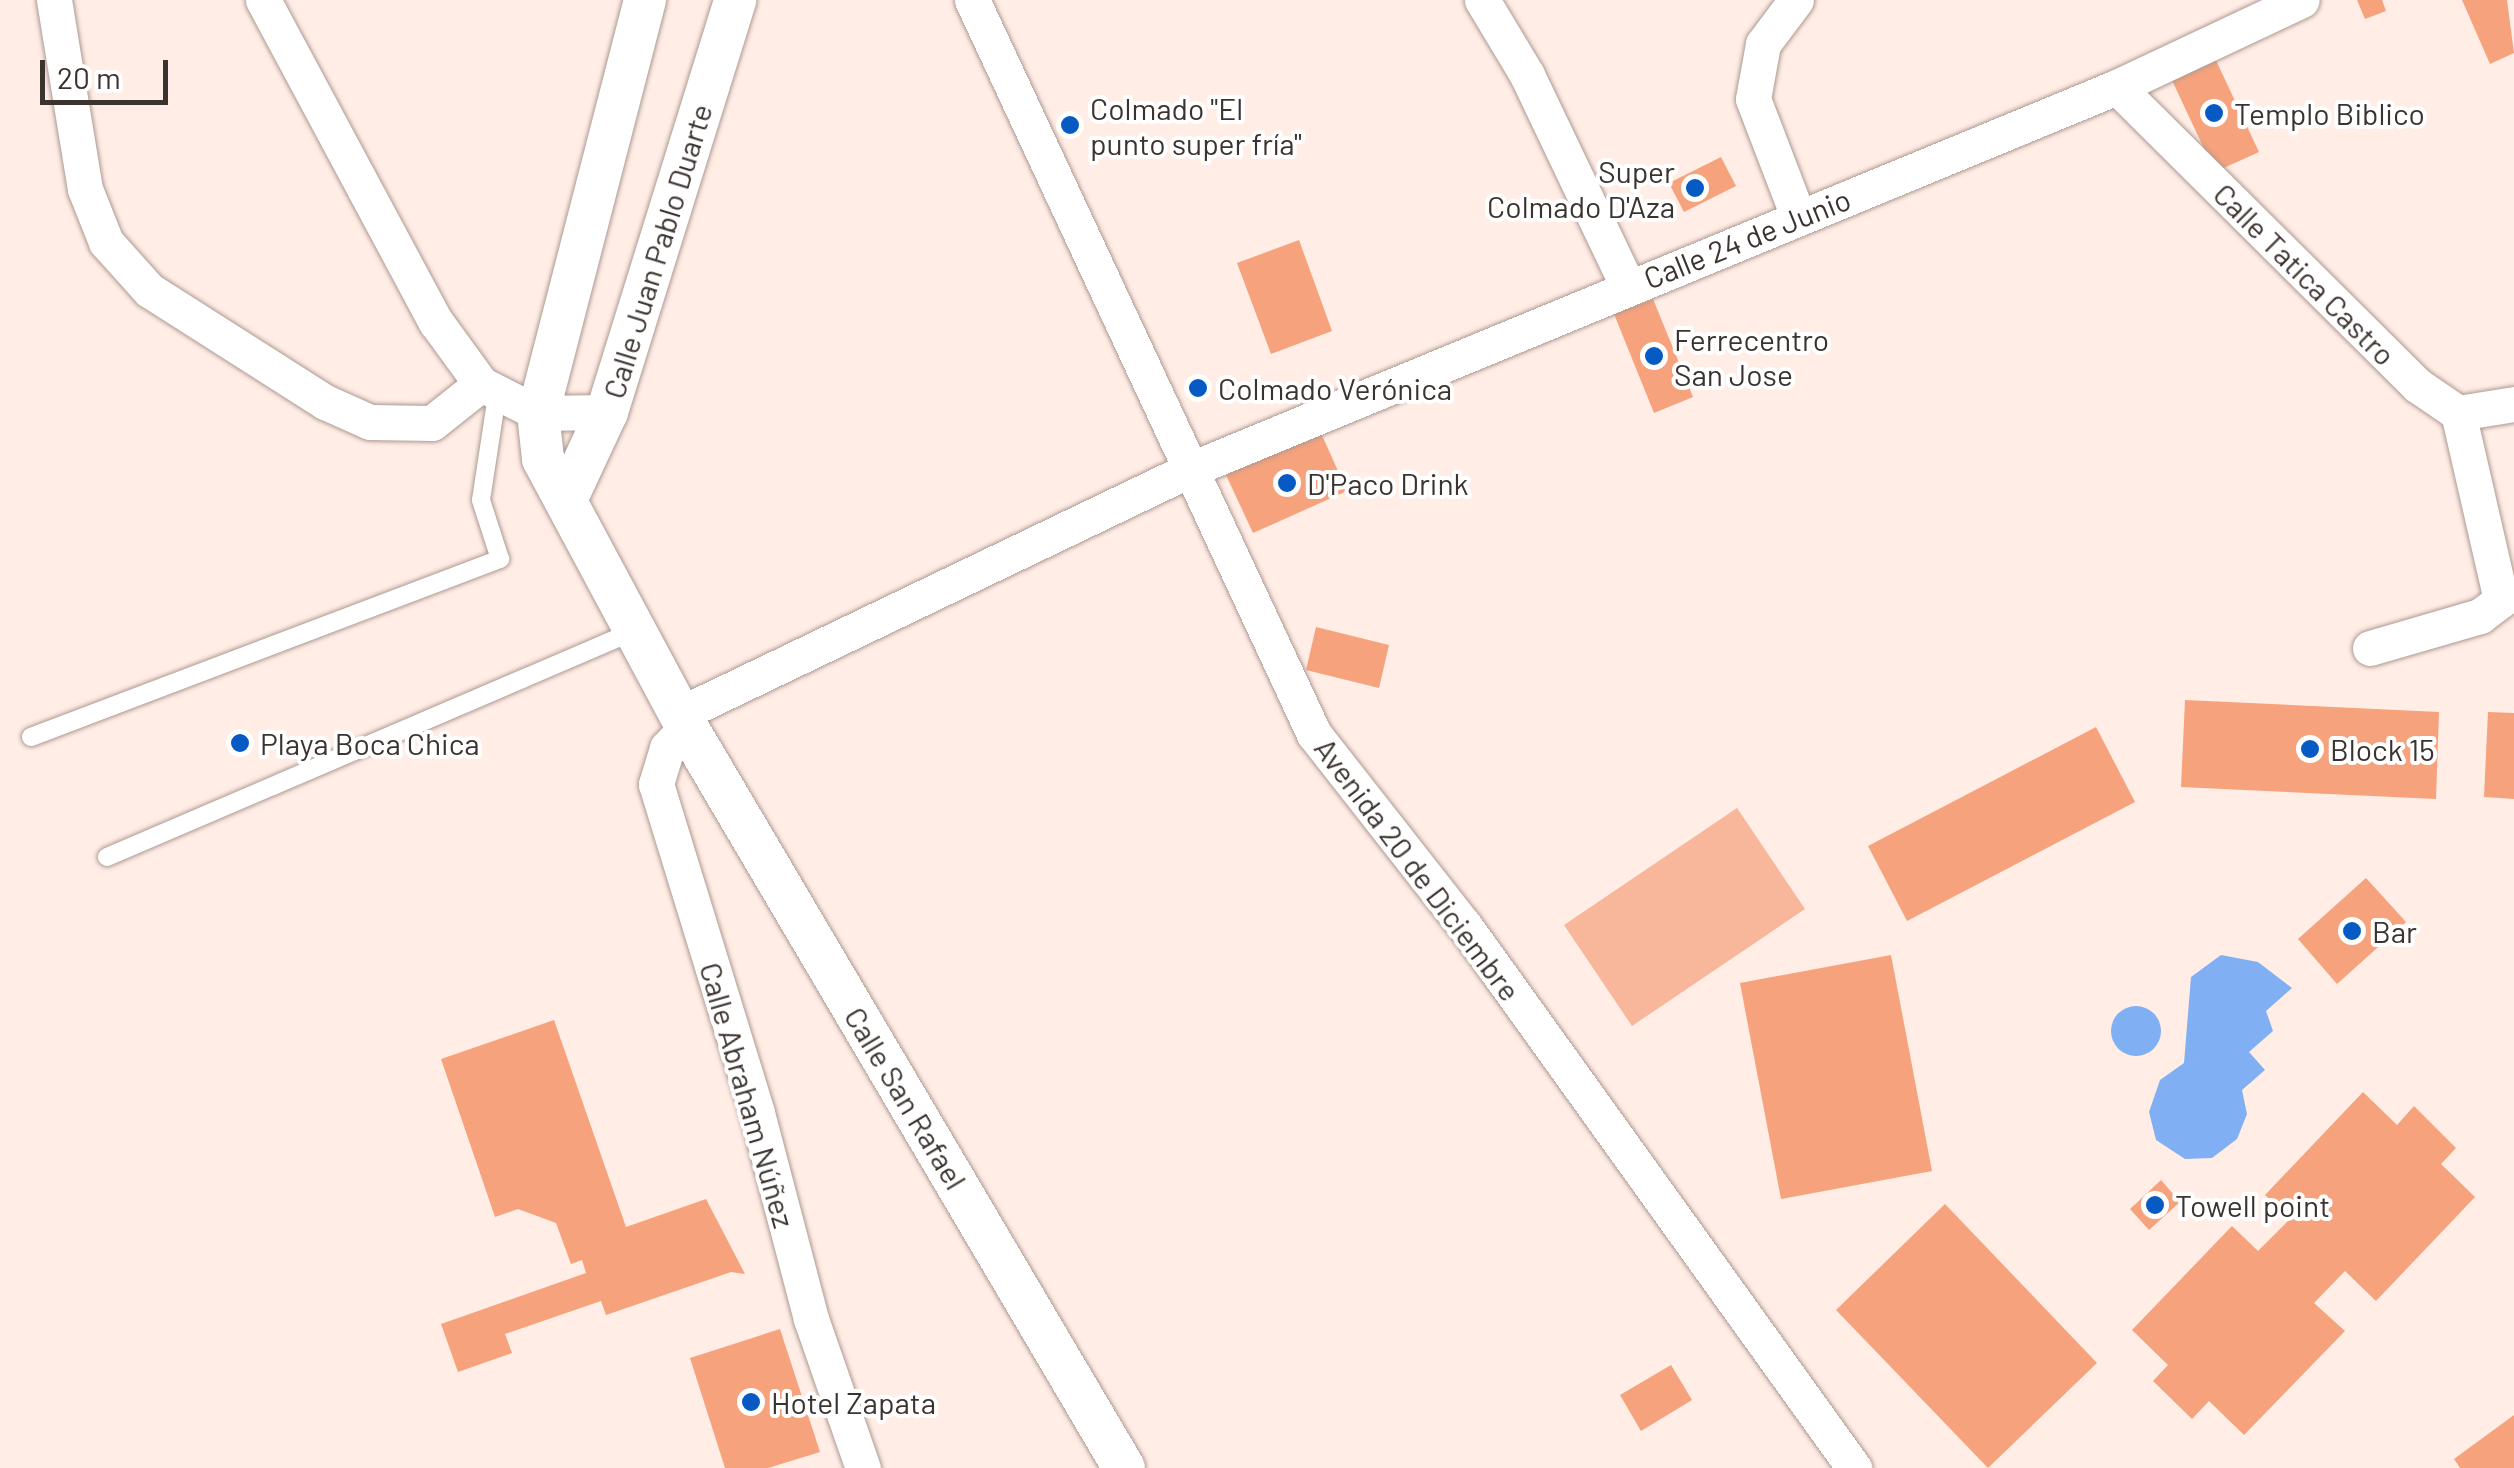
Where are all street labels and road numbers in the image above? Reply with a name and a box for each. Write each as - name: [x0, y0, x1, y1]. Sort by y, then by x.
- street label: Calle Juan Pablo Duarte: [595, 99, 719, 403]
- street label: Calle Tatica Castro: [2207, 176, 2403, 372]
- street label: Calle 24 de Junio: [1638, 180, 1856, 296]
- street label: Avenida 20 de Diciembre: [1308, 731, 1528, 1007]
- street label: Calle Abraham Núñez: [693, 958, 803, 1232]
- street label: Calle San Rafael: [838, 1000, 974, 1196]

